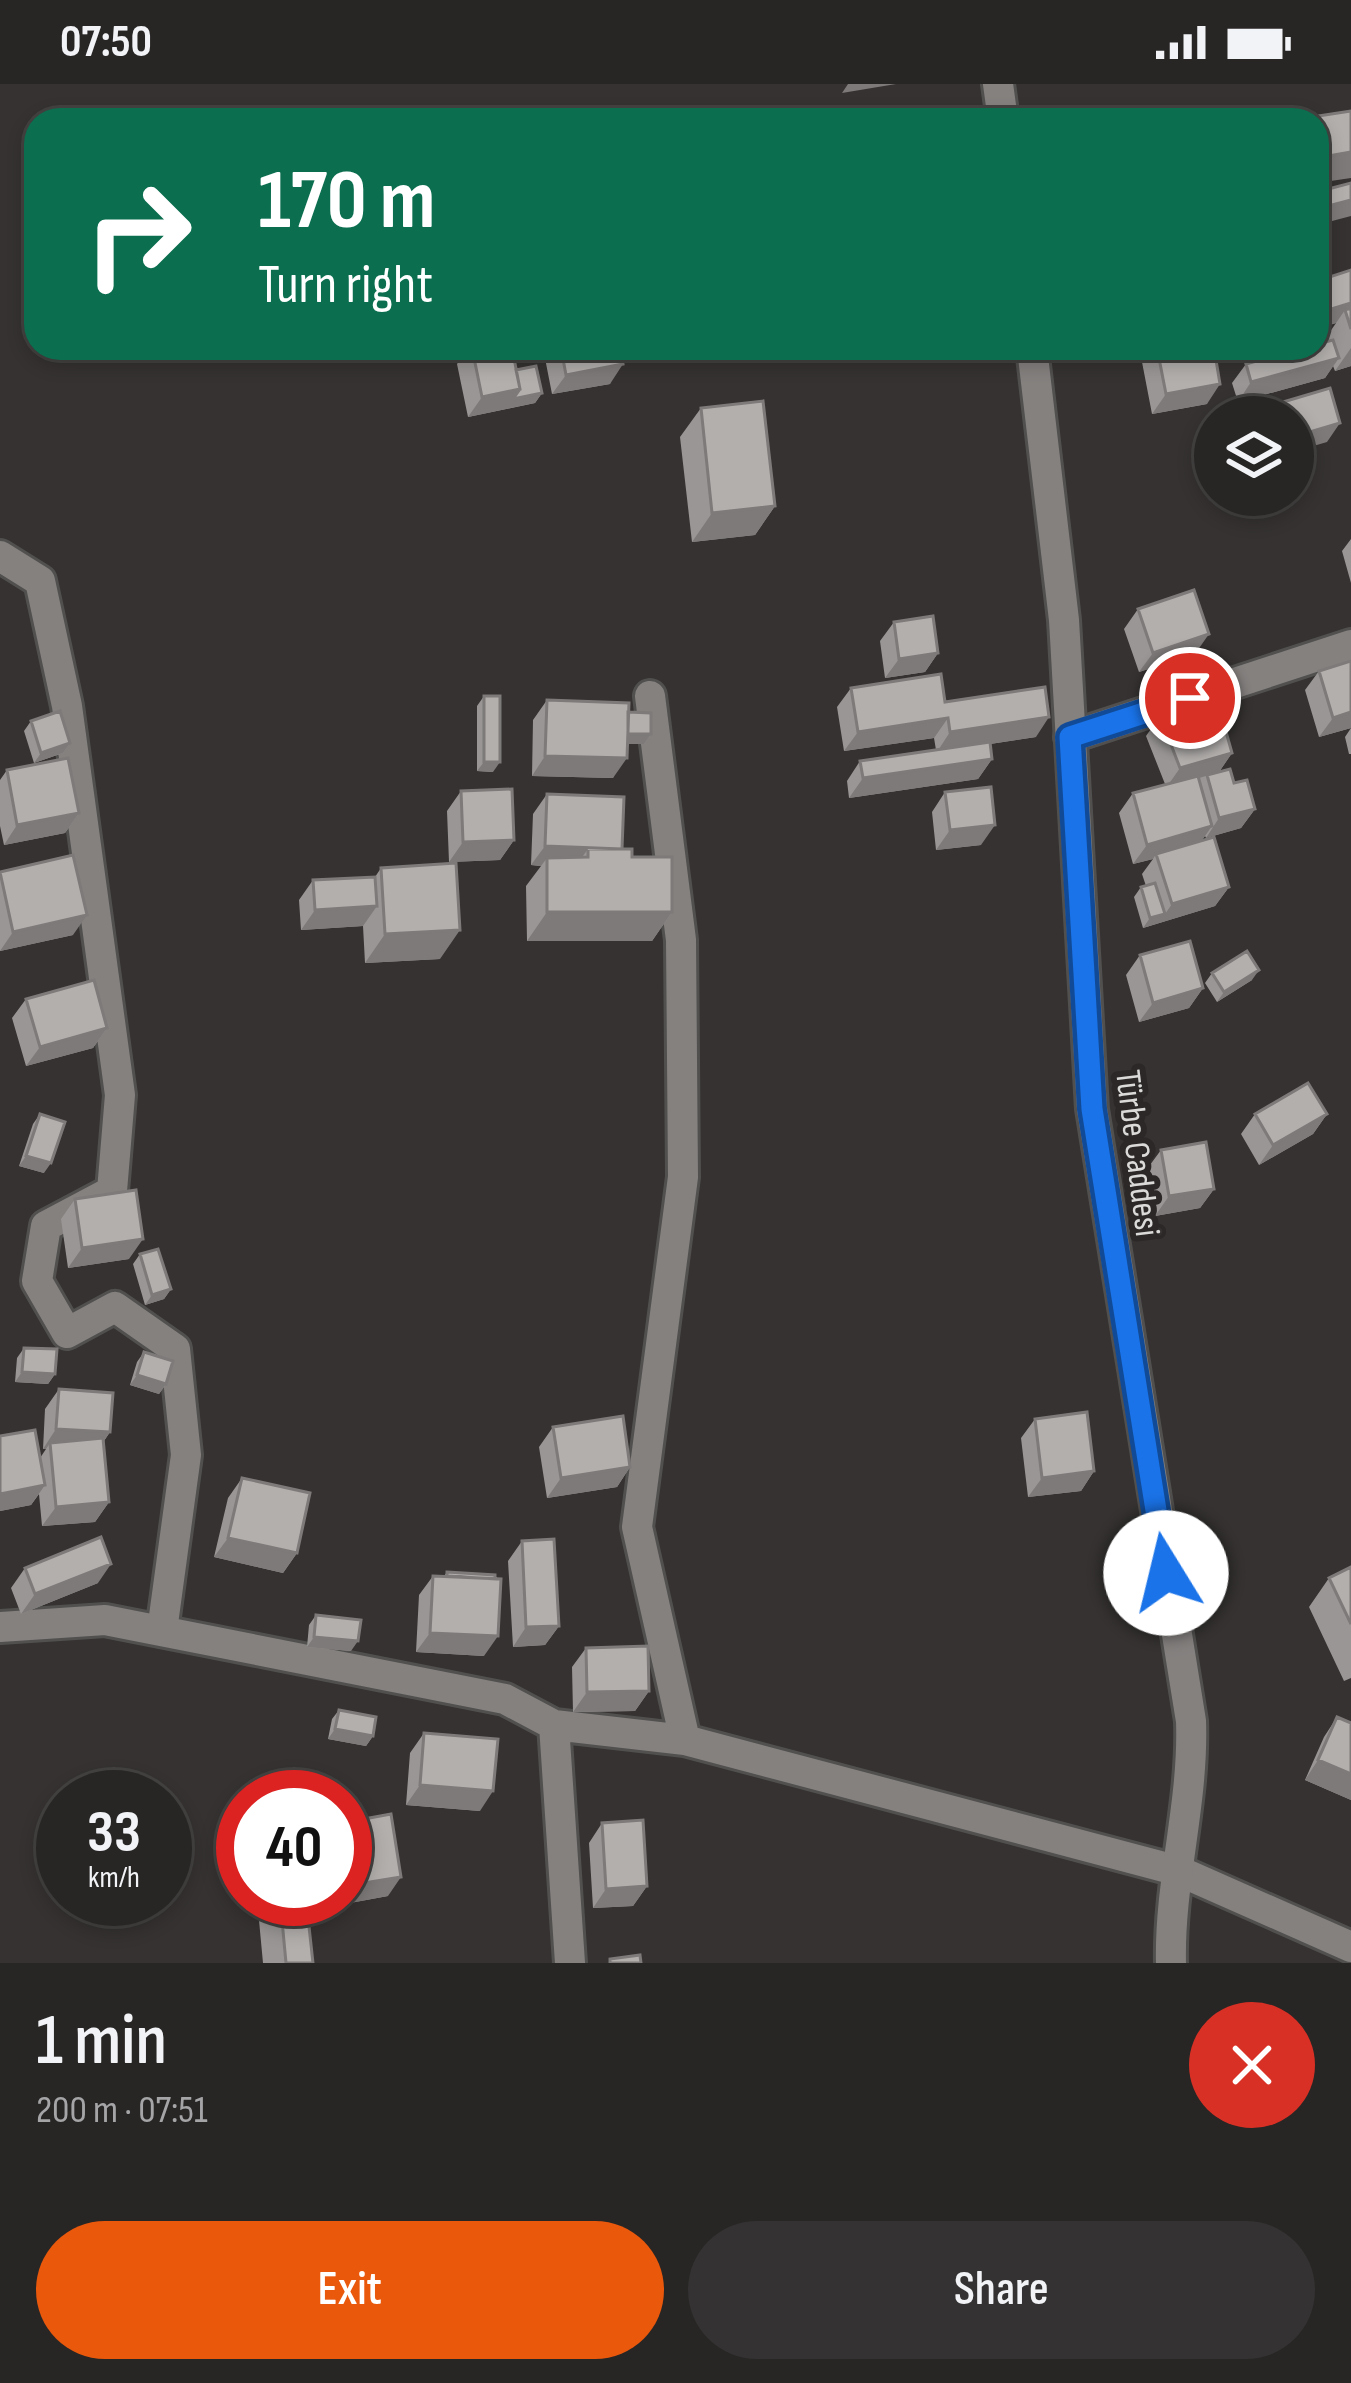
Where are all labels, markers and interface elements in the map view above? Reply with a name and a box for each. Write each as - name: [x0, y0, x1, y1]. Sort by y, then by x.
- text: 07:50: [60, 15, 152, 70]
- text: 170 m: [258, 151, 435, 252]
- icon: right: [60, 156, 216, 312]
- text: Turn right: [258, 253, 433, 318]
- map controls: [1194, 396, 1314, 516]
- button: layers: [1194, 396, 1314, 516]
- pin: [1139, 647, 1241, 749]
- icon: arrive: [1157, 665, 1223, 731]
- street label: Türbe Caddesi: [1105, 1068, 1168, 1239]
- position arrow: [1103, 1510, 1229, 1636]
- speed limit sign: 40: [216, 1770, 372, 1926]
- text: 33: [87, 1797, 141, 1869]
- text: km/h: [88, 1860, 140, 1896]
- text: 1 min: [36, 1998, 167, 2085]
- button: close: [1189, 2002, 1315, 2128]
- text: 200 m · 07:51: [36, 2087, 208, 2134]
- button: Exit: [36, 2221, 664, 2359]
- button: Share: [688, 2221, 1315, 2359]

